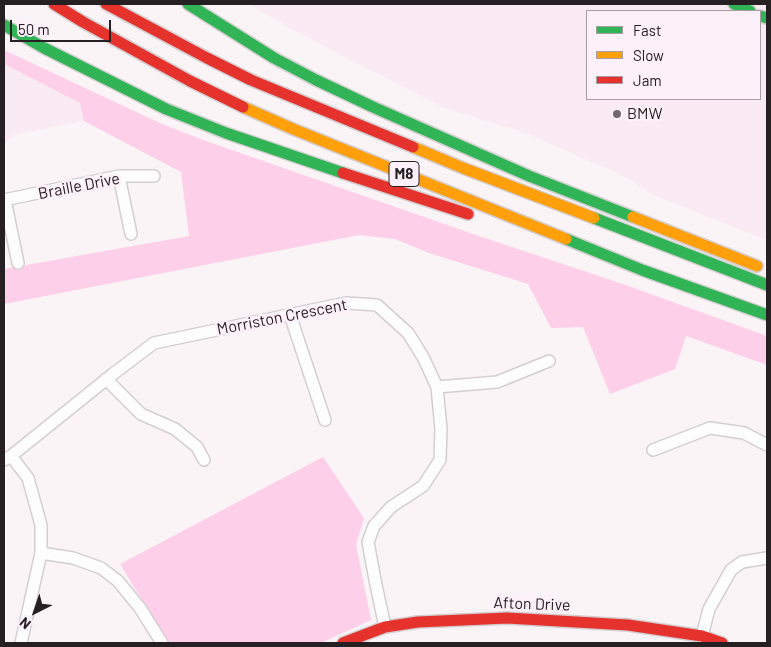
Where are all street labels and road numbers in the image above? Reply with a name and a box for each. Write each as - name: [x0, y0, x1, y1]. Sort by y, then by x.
- road number: M8: [389, 162, 419, 186]
- street label: Braille Drive: [37, 169, 121, 203]
- street label: Morriston Crescent: [215, 295, 349, 339]
- street label: Afton Drive: [493, 593, 571, 615]

